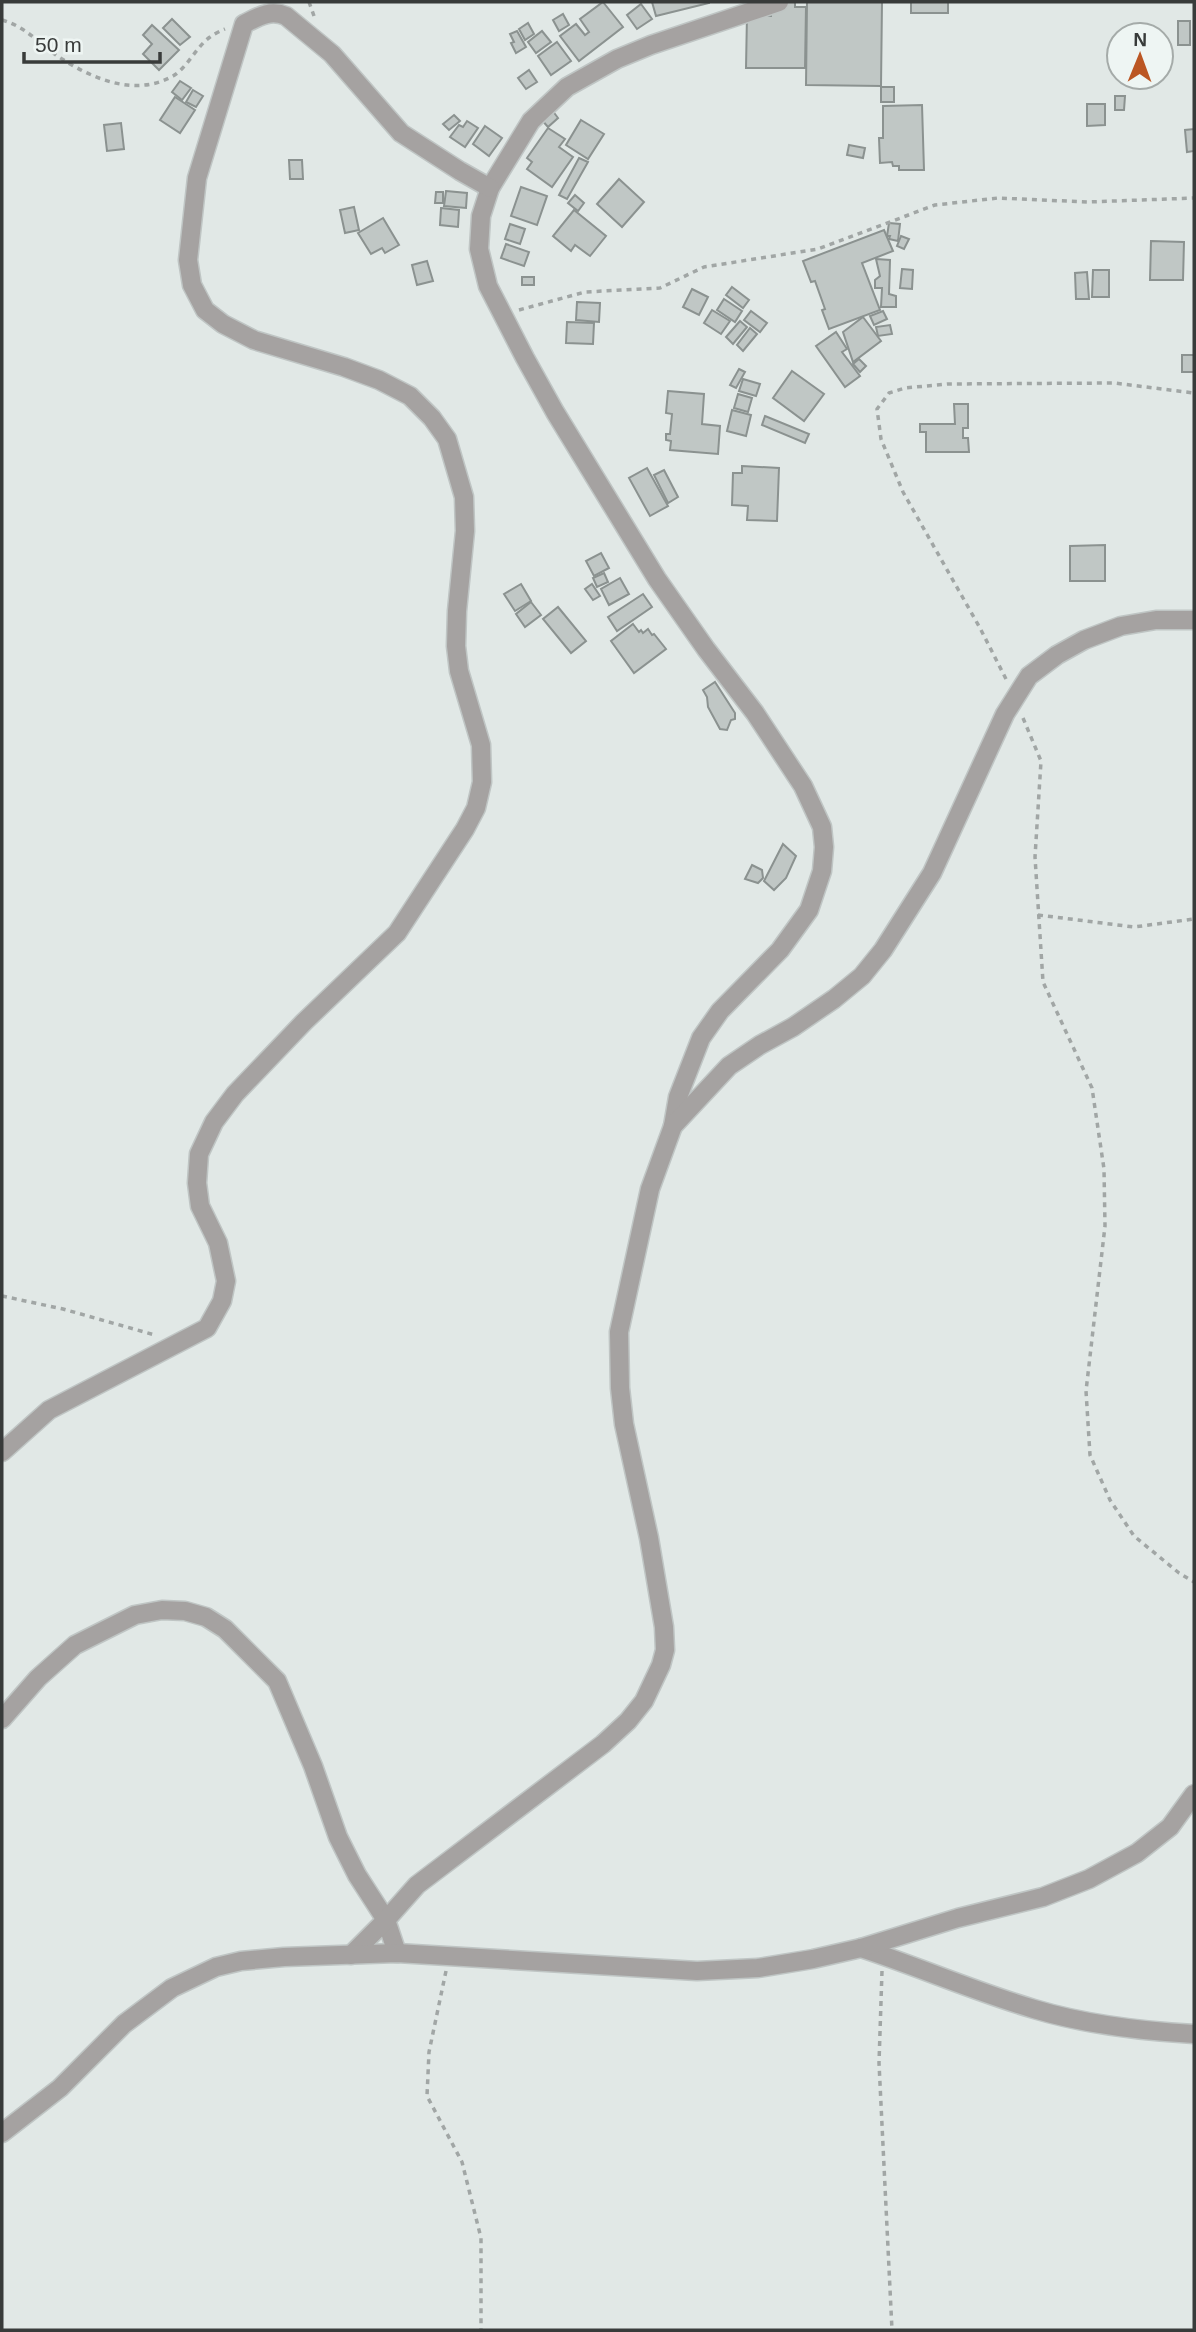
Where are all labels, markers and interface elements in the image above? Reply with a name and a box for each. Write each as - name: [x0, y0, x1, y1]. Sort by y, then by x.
- scale bar: [24, 21, 161, 65]
- north arrow: [1105, 21, 1175, 91]
- text: N: [1133, 29, 1147, 50]
- text: 50 m: [35, 33, 82, 56]

